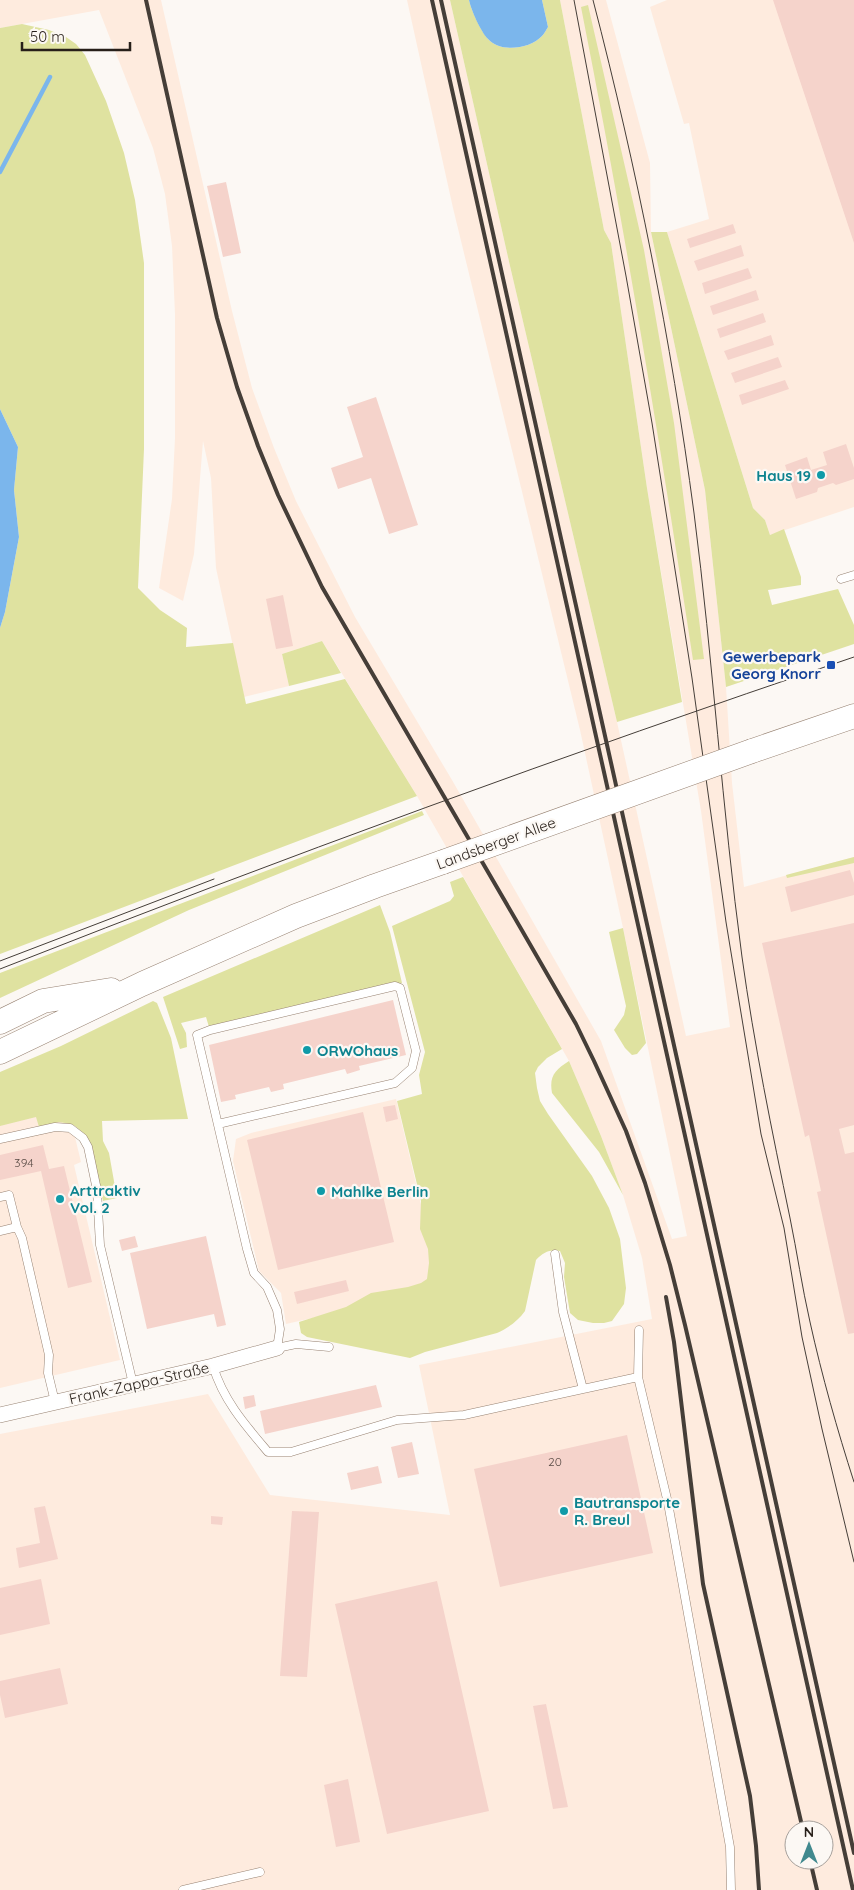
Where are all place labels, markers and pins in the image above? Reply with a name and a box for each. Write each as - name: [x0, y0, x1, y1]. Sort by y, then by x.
- place label: Haus 19: [756, 466, 811, 485]
- marker: Haus 19: [815, 469, 827, 481]
- place label: Gewerbepark Georg Knorr: [723, 647, 821, 683]
- marker: Gewerbepark Georg Knorr: [825, 659, 837, 671]
- place label: ORWOhaus: [317, 1041, 398, 1060]
- marker: ORWOhaus: [301, 1044, 313, 1056]
- place label: Arttraktiv Vol. 2: [70, 1181, 141, 1217]
- place label: Mahlke Berlin: [331, 1182, 429, 1201]
- marker: Mahlke Berlin: [315, 1185, 327, 1197]
- marker: Arttraktiv Vol. 2: [54, 1193, 66, 1205]
- place label: Bautransporte R. Breul: [574, 1493, 680, 1529]
- marker: Bautransporte R. Breul: [558, 1505, 570, 1517]

